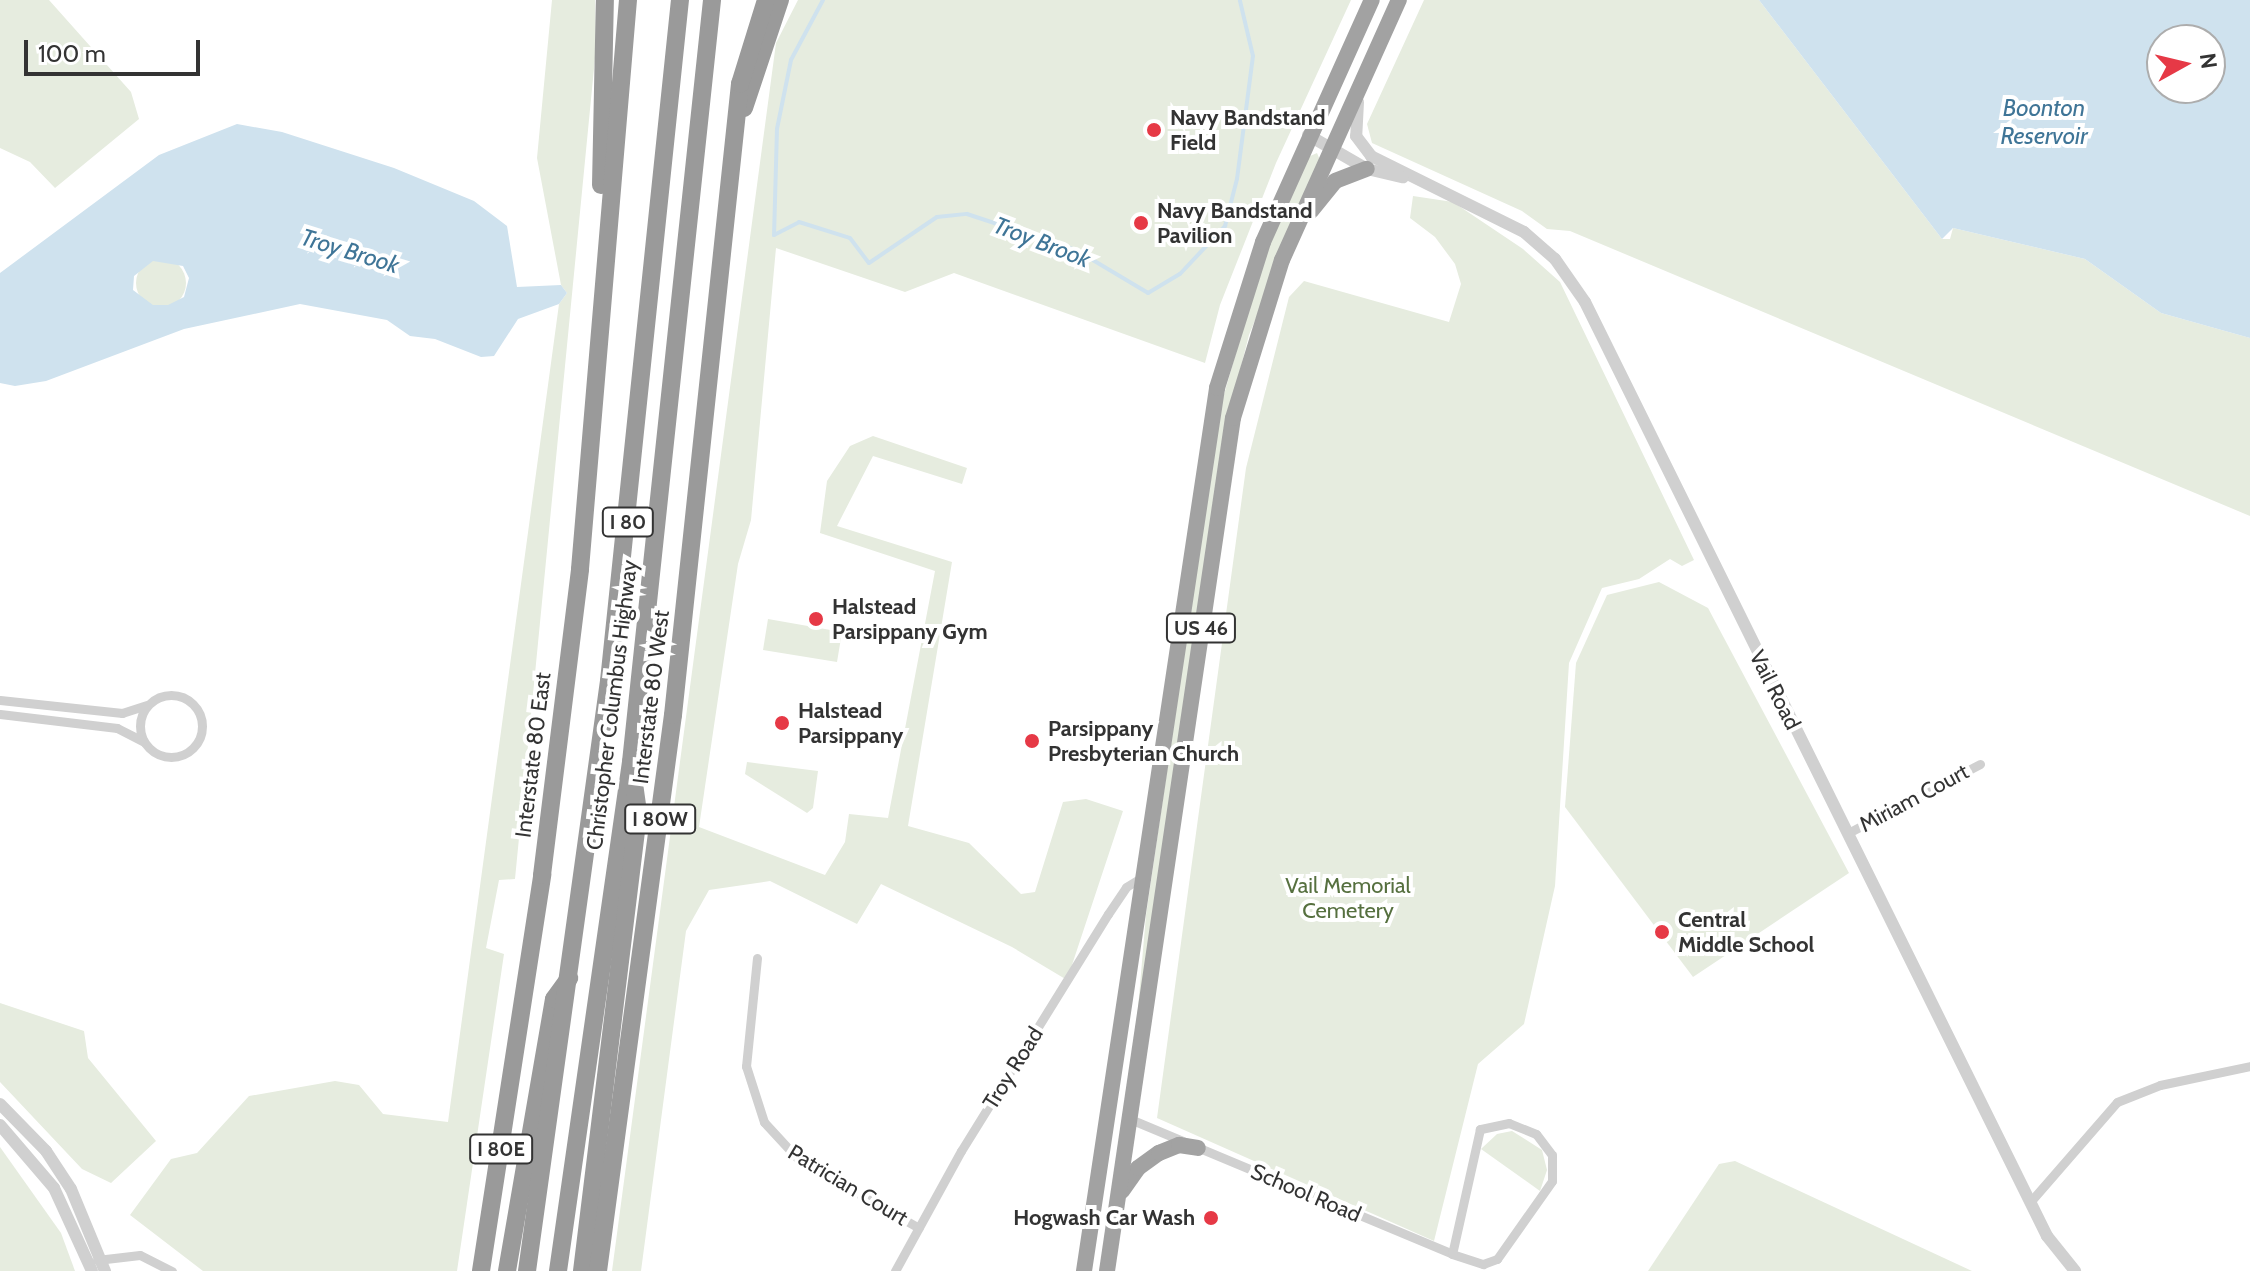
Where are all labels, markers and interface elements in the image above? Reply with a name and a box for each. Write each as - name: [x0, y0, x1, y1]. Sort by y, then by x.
- scale bar: [28, 24, 204, 74]
- north arrow: [2146, 24, 2226, 104]
- text: 100 m: [38, 39, 106, 68]
- text: N: [2194, 51, 2223, 70]
- water label: Boonton Reservoir: [2000, 94, 2088, 150]
- place label: Navy Bandstand Field: [1170, 104, 1326, 156]
- marker: Navy Bandstand Field: [1145, 121, 1163, 139]
- place label: Navy Bandstand Pavilion: [1157, 197, 1313, 248]
- water label: Troy Brook: [990, 210, 1094, 274]
- marker: Navy Bandstand Pavilion: [1132, 214, 1150, 232]
- water label: Troy Brook: [297, 222, 403, 280]
- road number: I 80: [600, 506, 656, 538]
- street label: Christopher Columbus Highway: [581, 559, 643, 851]
- place label: Halstead Parsippany Gym: [832, 593, 988, 644]
- street label: Interstate 80 West: [627, 609, 675, 785]
- marker: Halstead Parsippany Gym: [807, 610, 825, 628]
- road number: US 46: [1165, 612, 1237, 644]
- street label: Vail Road: [1744, 646, 1806, 734]
- street label: Interstate 80 East: [510, 671, 556, 839]
- place label: Halstead Parsippany: [798, 697, 903, 748]
- marker: Halstead Parsippany: [773, 714, 791, 732]
- place label: Parsippany Presbyterian Church: [1048, 715, 1239, 766]
- marker: Parsippany Presbyterian Church: [1023, 732, 1041, 750]
- street label: Miriam Court: [1855, 758, 1973, 838]
- road number: I 80W: [624, 803, 696, 835]
- park label: Vail Memorial Cemetery: [1285, 872, 1411, 924]
- place label: Central Middle School: [1678, 906, 1814, 958]
- marker: Central Middle School: [1653, 923, 1671, 941]
- street label: Troy Road: [977, 1022, 1049, 1114]
- road number: I 80E: [469, 1133, 533, 1165]
- street label: Patrician Court: [783, 1139, 913, 1231]
- street label: School Road: [1247, 1158, 1365, 1228]
- place label: Hogwash Car Wash: [1013, 1205, 1195, 1231]
- marker: Hogwash Car Wash: [1202, 1209, 1220, 1227]

